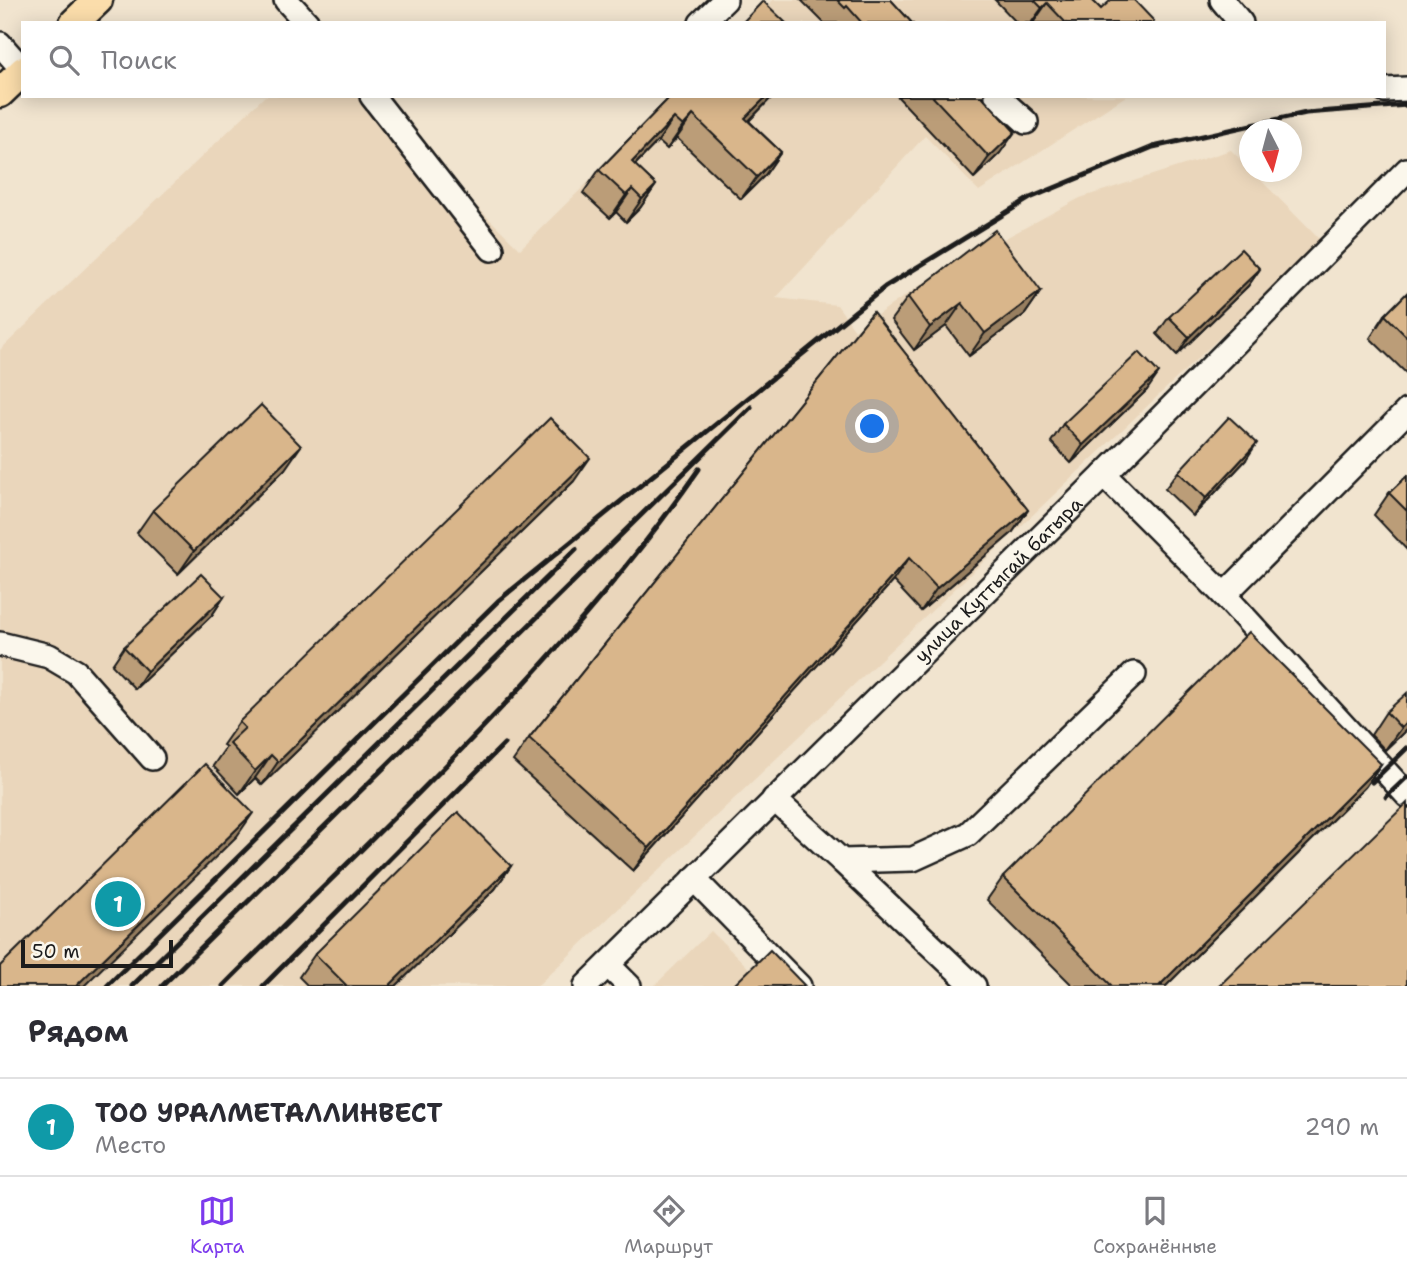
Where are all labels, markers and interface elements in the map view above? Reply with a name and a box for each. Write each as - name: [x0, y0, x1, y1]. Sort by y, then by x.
- search box: [21, 21, 1386, 98]
- icon: search: [45, 41, 83, 79]
- text: Поиск: [101, 42, 177, 77]
- north arrow: [1239, 119, 1302, 182]
- your location: [855, 409, 889, 443]
- street label: улица Куттыгай батыра: [909, 491, 1088, 668]
- pin: 1: [95, 878, 141, 930]
- scale bar: [21, 937, 173, 969]
- text: 50 m: [32, 939, 80, 964]
- text: Рядом: [28, 1011, 128, 1052]
- text: ТОО УРАЛМЕТАЛЛИНВЕСТ: [95, 1095, 443, 1130]
- text: 1: [46, 1112, 56, 1142]
- text: 290 m: [1305, 1112, 1379, 1142]
- text: Место: [95, 1130, 166, 1160]
- tab: Карта: [190, 1192, 244, 1259]
- tab: Маршрут: [624, 1192, 713, 1259]
- tab: Сохранённые: [1093, 1192, 1217, 1259]

